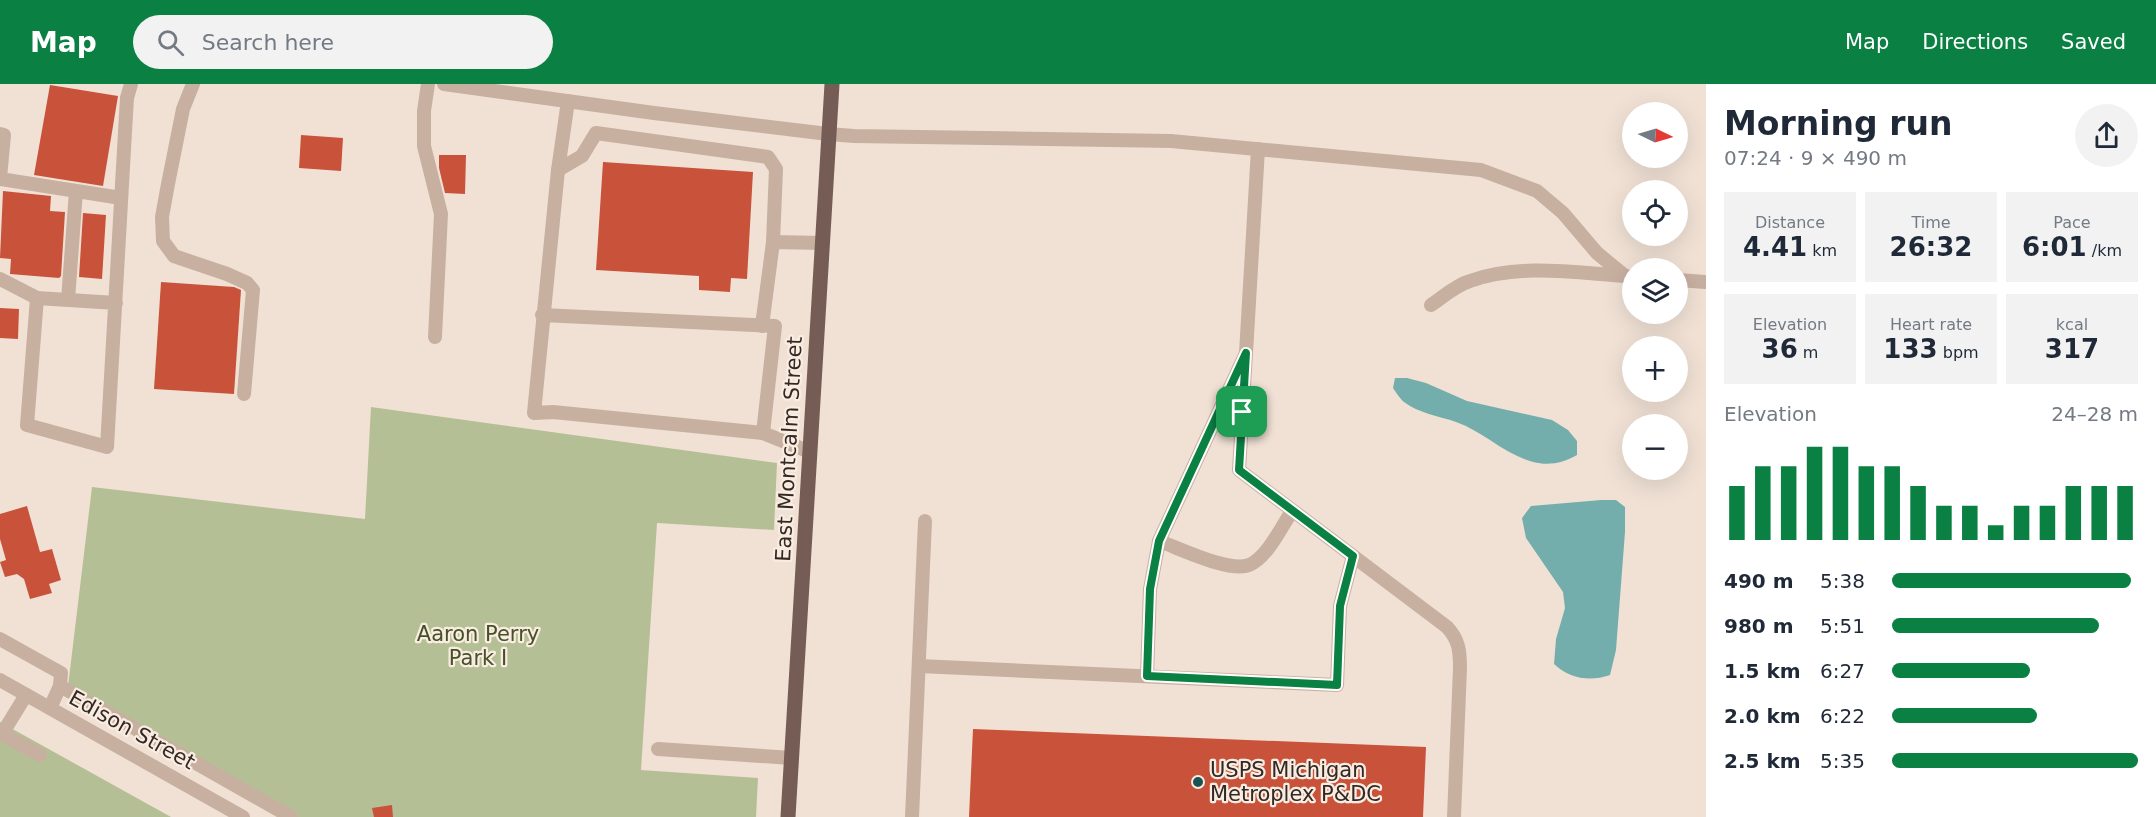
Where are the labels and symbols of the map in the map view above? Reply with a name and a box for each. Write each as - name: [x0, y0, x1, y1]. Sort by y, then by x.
- north arrow: [1622, 102, 1688, 168]
- street label: East Montcalm Street: [771, 336, 807, 562]
- pin: [1216, 386, 1267, 437]
- park label: Aaron Perry Park I: [417, 622, 539, 670]
- street label: Edison Street: [65, 686, 199, 774]
- place label: USPS Michigan Metroplex P&DC: [1210, 758, 1381, 806]
- marker: USPS Michigan Metroplex P&DC: [1191, 775, 1205, 789]

